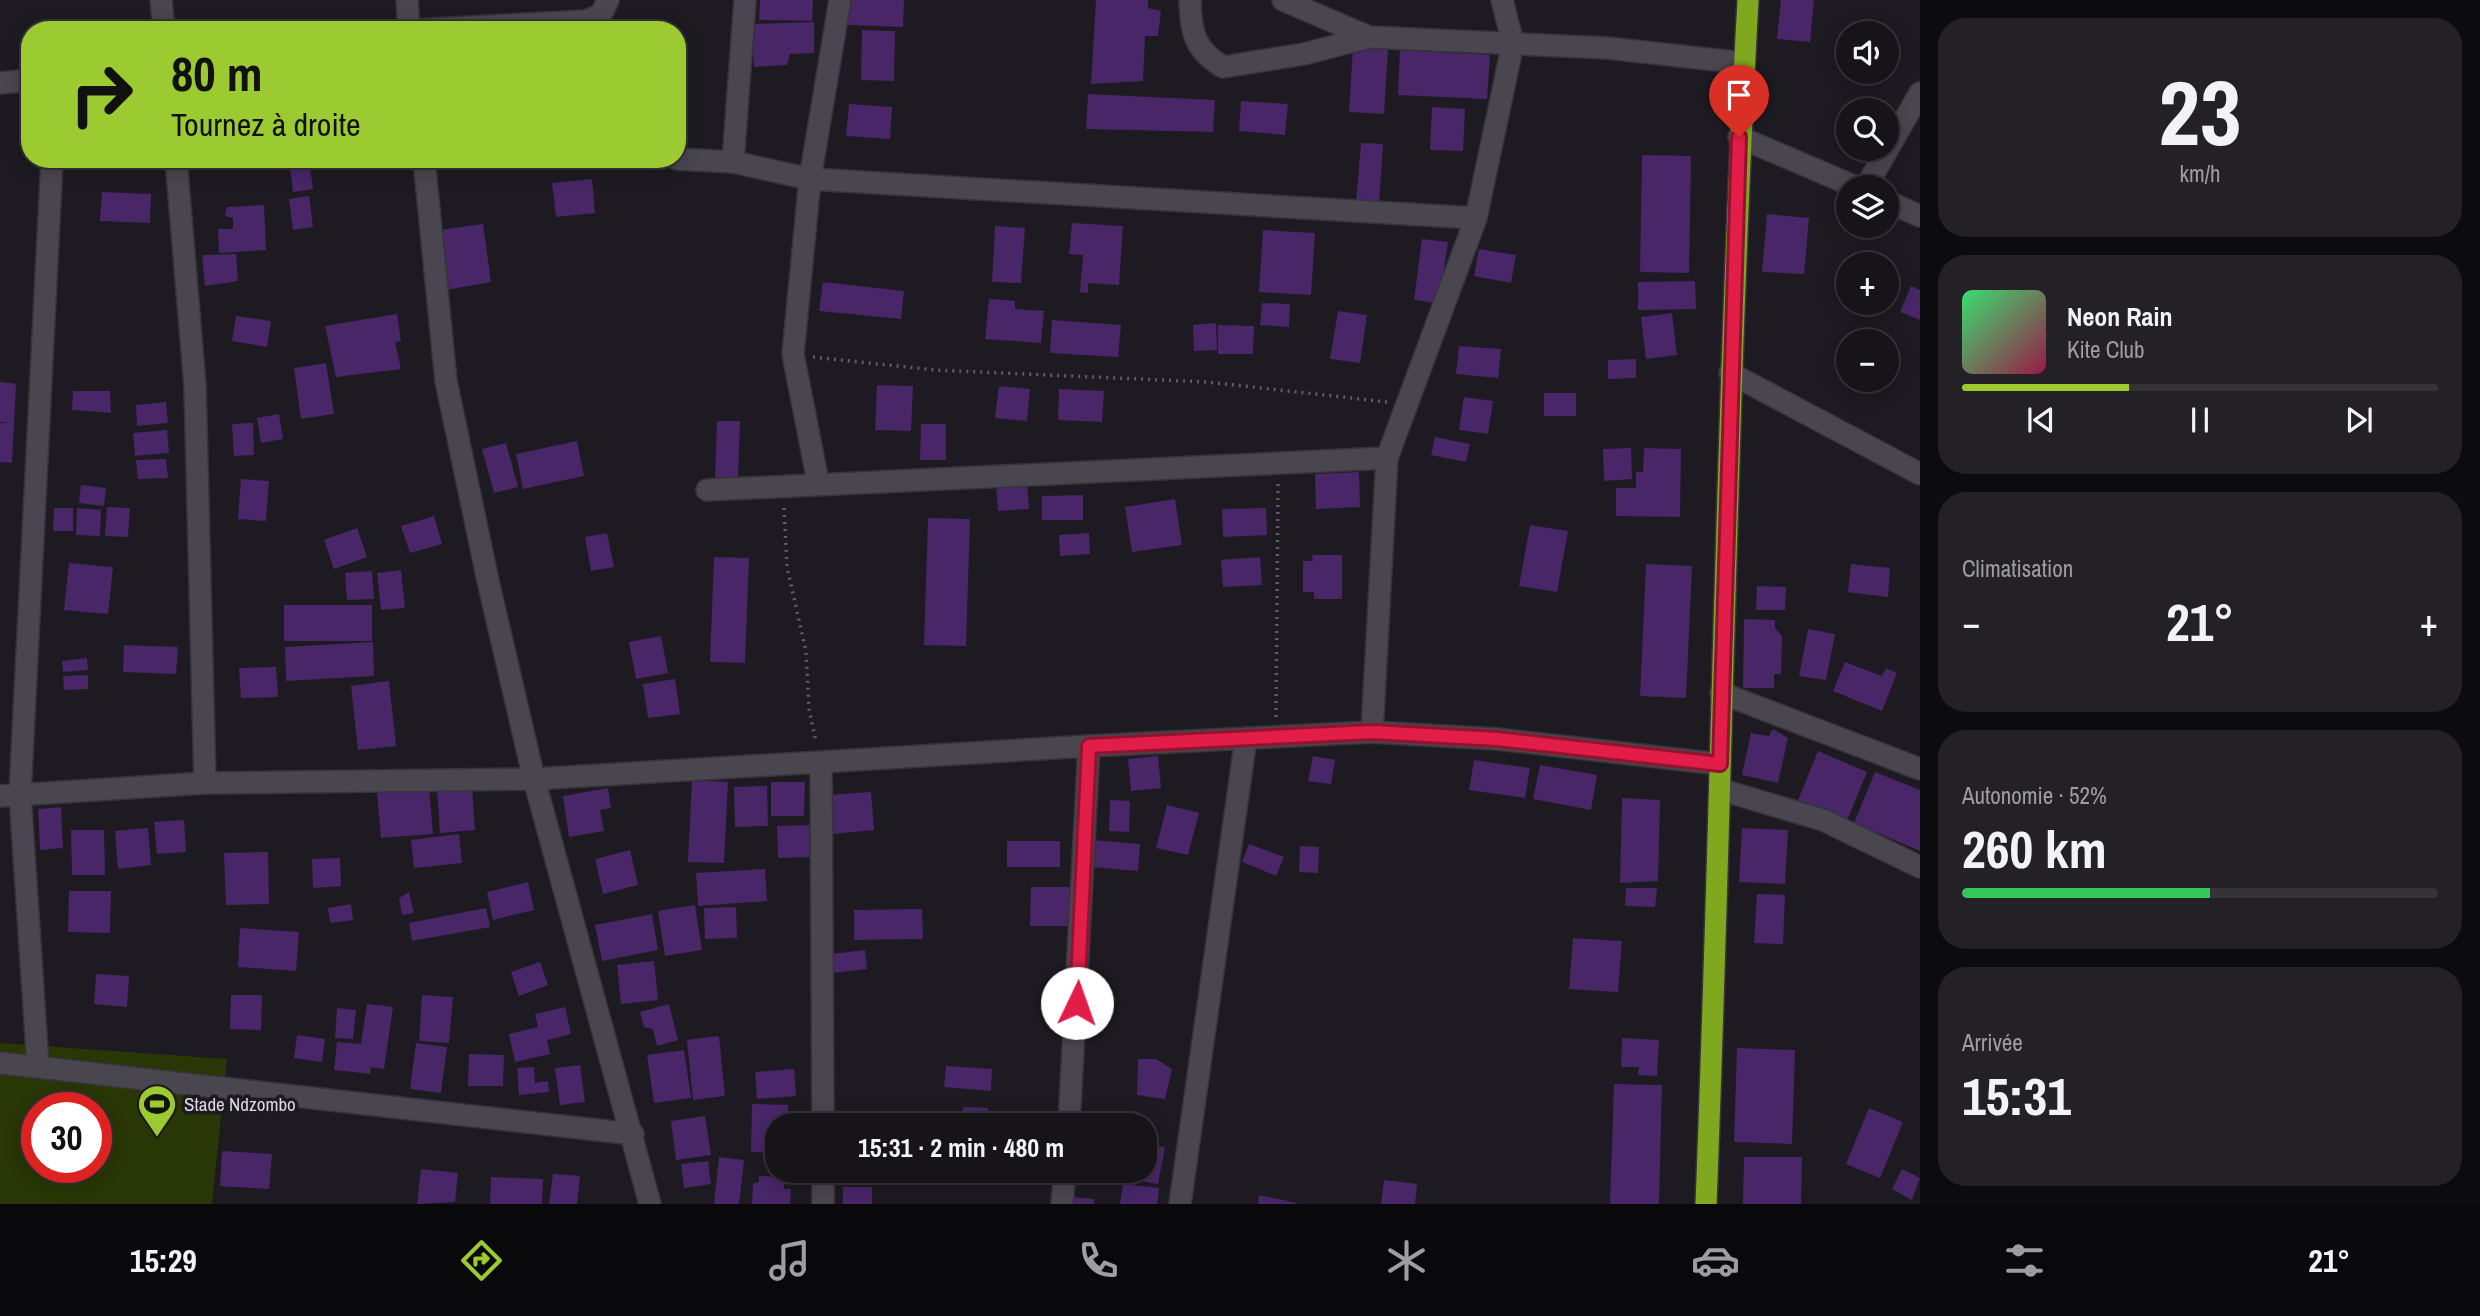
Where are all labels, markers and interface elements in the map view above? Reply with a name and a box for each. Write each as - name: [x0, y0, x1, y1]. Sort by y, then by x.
- map controls: [1836, 21, 1899, 392]
- button: sound: [1836, 21, 1899, 84]
- text: 80 m: [171, 40, 263, 106]
- icon: right: [56, 49, 147, 140]
- text: 23: [2159, 51, 2242, 173]
- pin: [1709, 65, 1769, 137]
- icon: arrive: [1720, 76, 1758, 114]
- button: search: [1836, 98, 1899, 161]
- text: Tournez à droite: [171, 103, 361, 146]
- text: km/h: [2180, 158, 2220, 189]
- button: layers: [1836, 175, 1899, 238]
- button: +: [1836, 252, 1899, 315]
- text: Neon Rain: [2067, 299, 2172, 334]
- button: −: [1836, 329, 1899, 392]
- text: Kite Club: [2067, 334, 2145, 365]
- icon: previous: [2022, 401, 2060, 439]
- icon: pause: [2181, 401, 2219, 439]
- icon: next: [2340, 401, 2378, 439]
- text: Climatisation: [1962, 553, 2073, 584]
- text: 21°: [2166, 587, 2234, 657]
- text: −: [1962, 597, 1980, 648]
- text: +: [2420, 597, 2438, 648]
- text: Autonomie · 52%: [1962, 780, 2107, 811]
- text: 260 km: [1962, 814, 2107, 884]
- position arrow: [1040, 966, 1114, 1040]
- text: Arrivée: [1962, 1027, 2023, 1058]
- text: 15:31: [1962, 1061, 2071, 1131]
- sports icon: Stade Ndzombo: [136, 1083, 178, 1138]
- place label: Stade Ndzombo: [184, 1091, 296, 1117]
- speed limit sign: 30: [21, 1092, 112, 1183]
- text: 15:31 · 2 min · 480 m: [858, 1130, 1064, 1165]
- icon: directions: [457, 1236, 506, 1285]
- icon: music: [765, 1236, 814, 1285]
- icon: phone: [1074, 1236, 1123, 1285]
- icon: climate: [1382, 1236, 1431, 1285]
- icon: car: [1691, 1236, 1740, 1285]
- icon: filters: [2000, 1236, 2049, 1285]
- text: 15:29: [130, 1239, 197, 1282]
- text: 21°: [2308, 1239, 2350, 1282]

